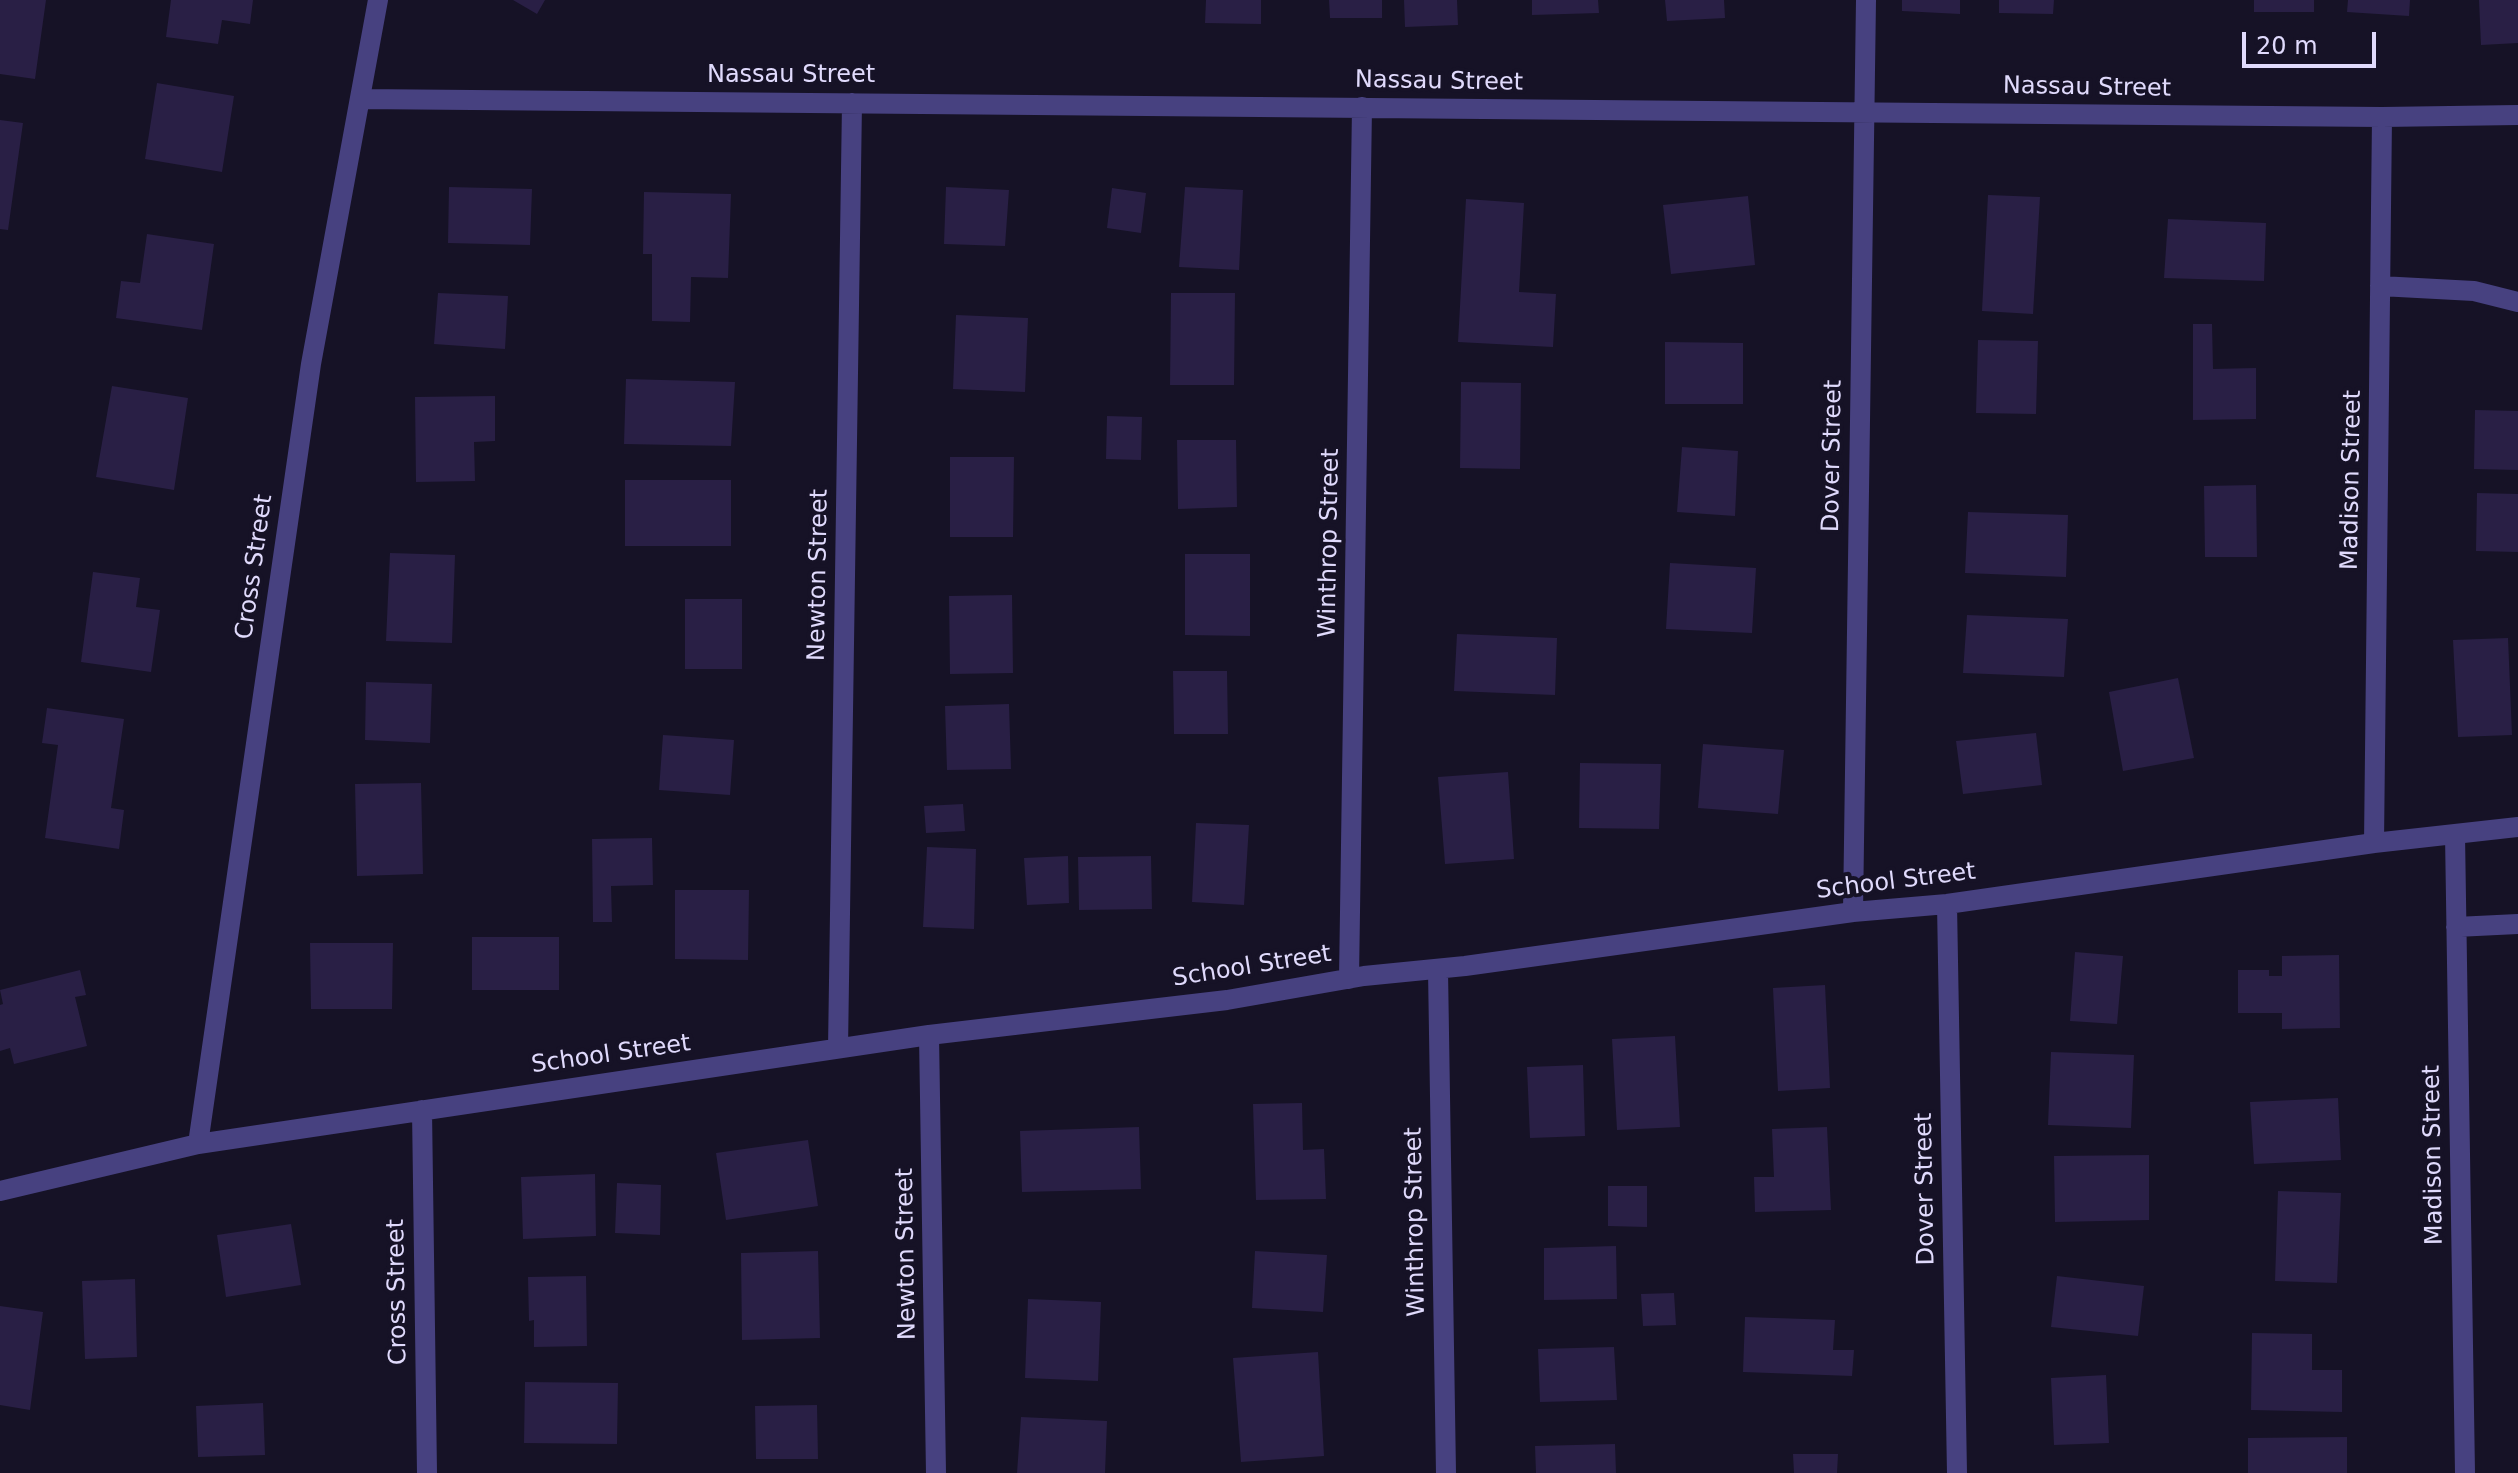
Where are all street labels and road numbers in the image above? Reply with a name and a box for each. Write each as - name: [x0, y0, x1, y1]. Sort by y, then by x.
- street label: Nassau Street: [707, 62, 875, 90]
- street label: Nassau Street: [1355, 66, 1523, 98]
- street label: Nassau Street: [2003, 72, 2171, 104]
- street label: Dover Street: [1817, 379, 1849, 533]
- street label: Madison Street: [2336, 390, 2368, 570]
- street label: Winthrop Street: [1314, 448, 1346, 638]
- street label: Newton Street: [803, 489, 835, 661]
- street label: Cross Street: [231, 493, 279, 641]
- street label: School Street: [1815, 858, 1977, 906]
- street label: School Street: [1171, 940, 1333, 994]
- street label: School Street: [530, 1030, 692, 1080]
- street label: Madison Street: [2418, 1065, 2450, 1245]
- street label: Dover Street: [1910, 1112, 1942, 1266]
- street label: Winthrop Street: [1400, 1127, 1432, 1317]
- street label: Newton Street: [891, 1168, 923, 1340]
- street label: Cross Street: [382, 1219, 414, 1365]

